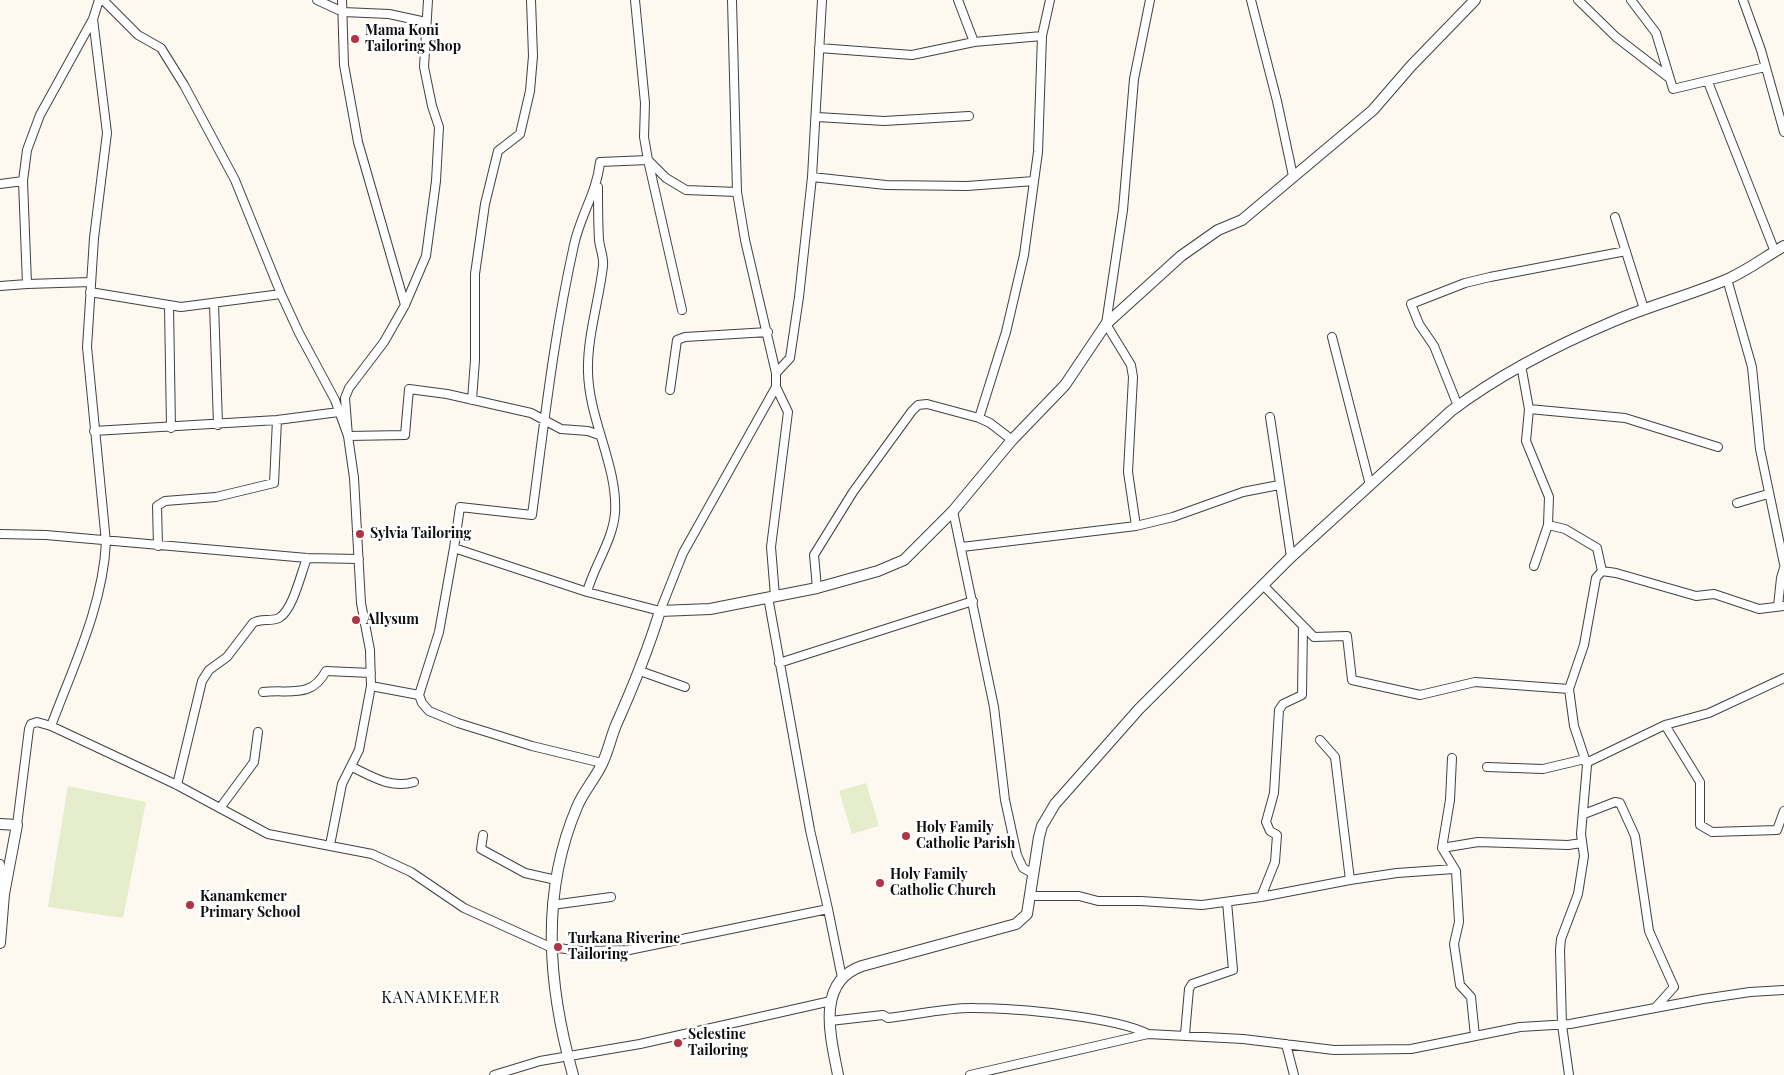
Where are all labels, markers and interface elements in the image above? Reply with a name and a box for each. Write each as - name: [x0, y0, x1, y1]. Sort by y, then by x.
- place label: Mama Koni Tailoring Shop: [365, 23, 461, 56]
- marker: Mama Koni Tailoring Shop: [349, 33, 361, 45]
- place label: Sylvia Tailoring: [370, 526, 471, 542]
- marker: Sylvia Tailoring: [354, 528, 366, 540]
- place label: Allysum: [366, 612, 419, 628]
- marker: Allysum: [350, 614, 362, 626]
- place label: Holy Family Catholic Parish: [916, 820, 1015, 852]
- marker: Holy Family Catholic Parish: [900, 830, 912, 842]
- place label: Holy Family Catholic Church: [890, 867, 996, 900]
- marker: Holy Family Catholic Church: [874, 877, 886, 889]
- place label: Kanamkemer Primary School: [200, 889, 301, 922]
- marker: Kanamkemer Primary School: [184, 899, 196, 911]
- place label: Turkana Riverine Tailoring: [568, 931, 680, 964]
- marker: Turkana Riverine Tailoring: [552, 941, 564, 953]
- district label: KANAMKEMER: [380, 988, 502, 1008]
- place label: Selestine Tailoring: [688, 1027, 748, 1060]
- marker: Selestine Tailoring: [672, 1037, 684, 1049]

